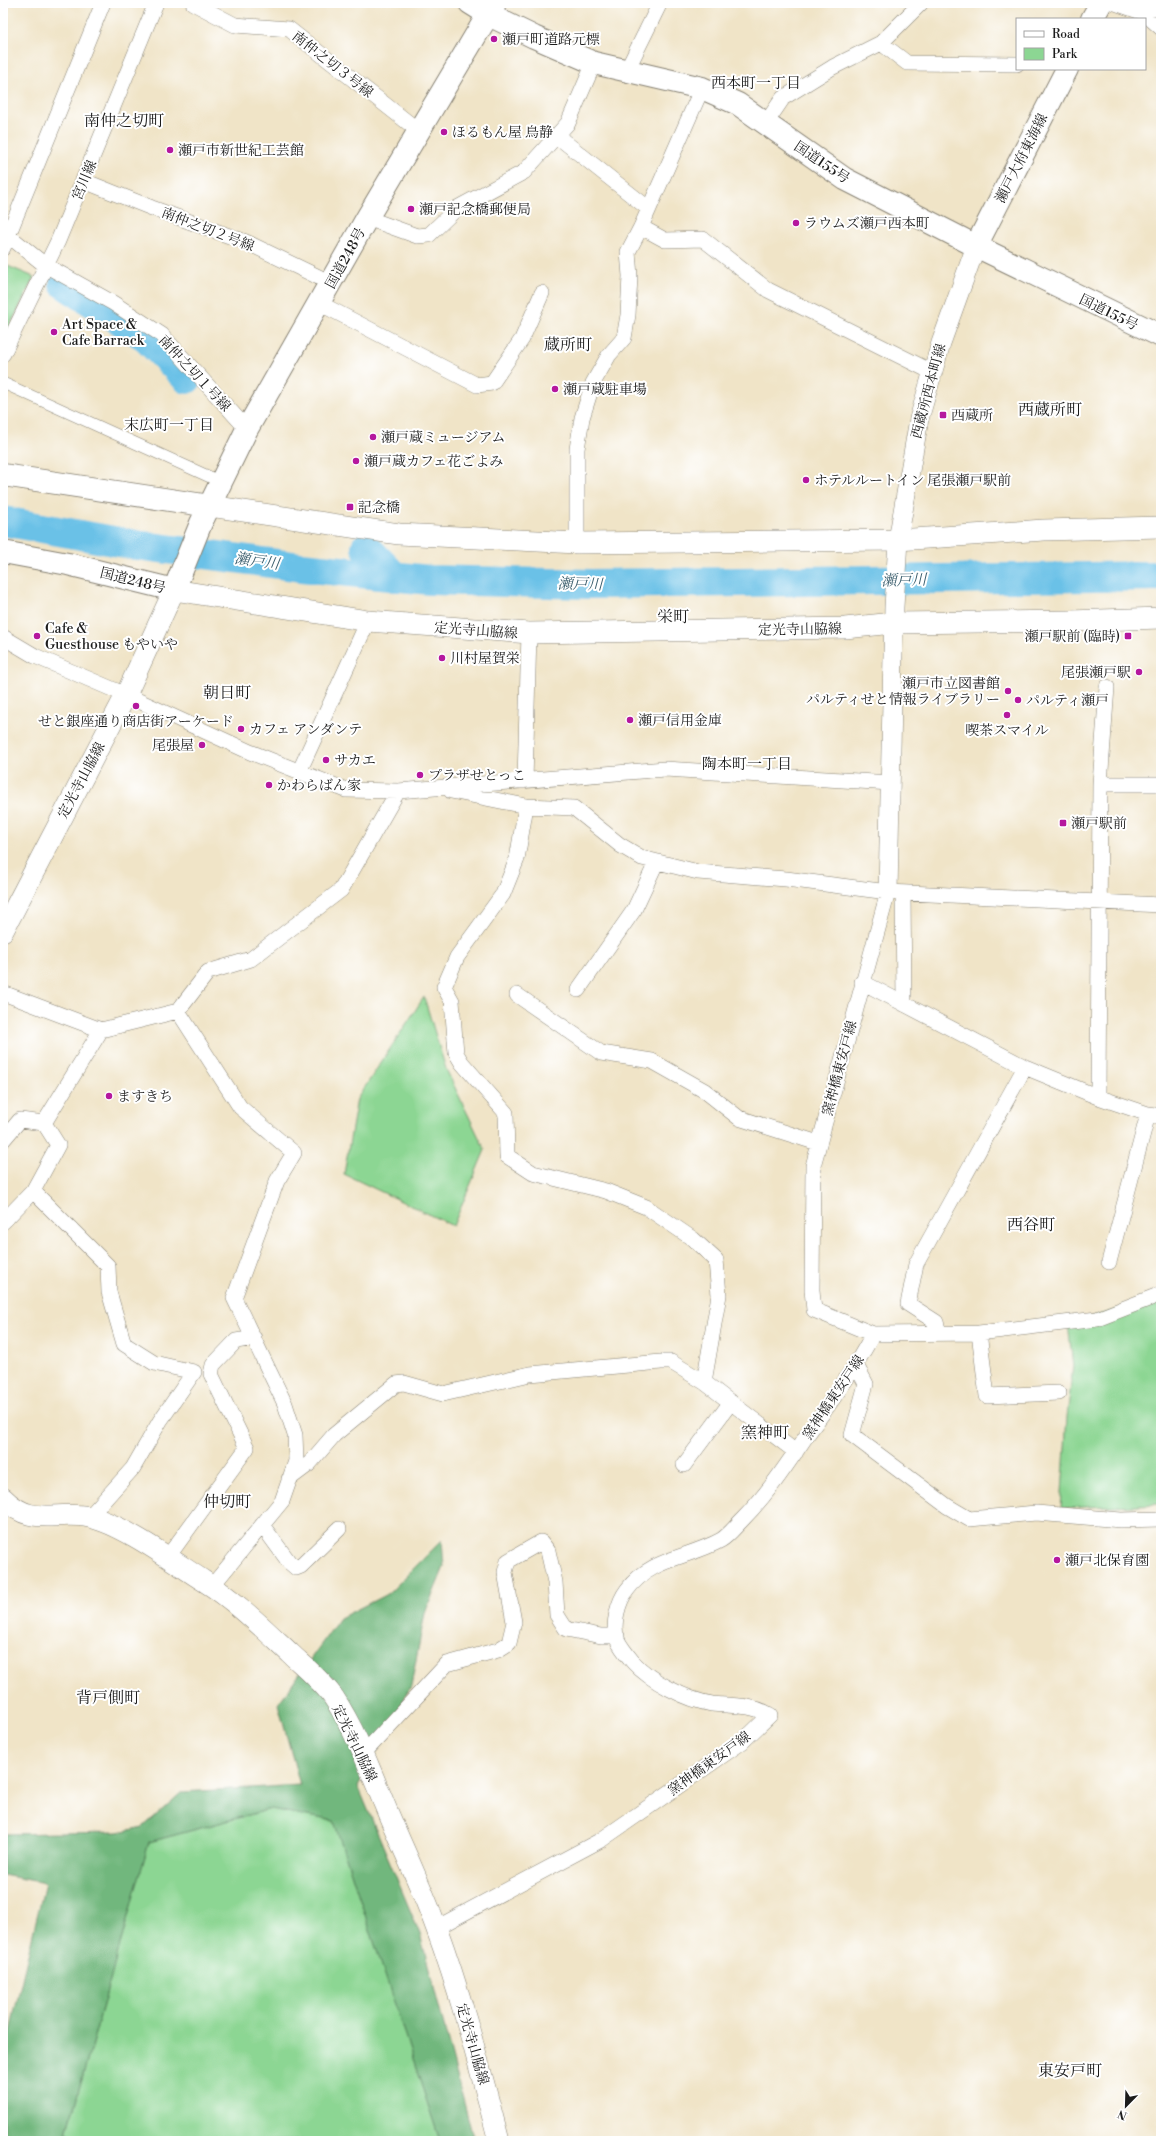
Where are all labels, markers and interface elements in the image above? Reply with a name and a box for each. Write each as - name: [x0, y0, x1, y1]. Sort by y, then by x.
- legend: [1016, 18, 1146, 70]
- text: Road: [1052, 27, 1080, 42]
- street label: 南仲之切３号線: [288, 28, 377, 102]
- place label: 瀬戸町道路元標: [502, 31, 600, 49]
- marker: 瀬戸町道路元標: [489, 34, 499, 44]
- text: Park: [1052, 47, 1078, 62]
- district label: 西本町一丁目: [711, 74, 801, 93]
- district label: 南仲之切町: [84, 111, 164, 131]
- street label: 瀬戸大府東海線: [992, 111, 1052, 206]
- place label: ほるもん屋 鳥静: [452, 124, 553, 142]
- marker: ほるもん屋 鳥静: [439, 127, 449, 137]
- street label: 国道155号: [790, 138, 853, 188]
- place label: 瀬戸市新世紀工芸館: [178, 142, 304, 160]
- marker: 瀬戸市新世紀工芸館: [165, 145, 175, 155]
- street label: 宮川線: [68, 158, 101, 203]
- place label: 瀬戸記念橋郵便局: [419, 201, 531, 219]
- street label: 南仲之切２号線: [159, 204, 257, 256]
- marker: 瀬戸記念橋郵便局: [406, 204, 416, 214]
- place label: ラウムズ瀬戸西本町: [804, 215, 930, 233]
- marker: ラウムズ瀬戸西本町: [791, 218, 801, 228]
- street label: 国道248号: [322, 225, 370, 292]
- street label: 国道155号: [1076, 291, 1141, 335]
- place label: Art Space & Cafe Barrack: [61, 316, 145, 350]
- marker: Art Space & Cafe Barrack: [49, 327, 59, 337]
- street label: 南仲之切１号線: [154, 332, 234, 416]
- district label: 蔵所町: [544, 335, 592, 355]
- street label: 西蔵所西本町線: [908, 342, 950, 441]
- place label: 瀬戸蔵駐車場: [563, 381, 647, 399]
- marker: 瀬戸蔵駐車場: [550, 384, 560, 394]
- district label: 西蔵所町: [1018, 400, 1082, 420]
- place label: 西蔵所: [951, 407, 993, 425]
- marker: 西蔵所: [938, 410, 948, 420]
- district label: 末広町一丁目: [124, 416, 214, 435]
- place label: 瀬戸蔵ミュージアム: [381, 429, 505, 447]
- marker: 瀬戸蔵ミュージアム: [368, 432, 378, 442]
- place label: 瀬戸蔵カフェ花ごよみ: [364, 453, 503, 471]
- marker: 瀬戸蔵カフェ花ごよみ: [351, 456, 361, 466]
- place label: ホテルルートイン 尾張瀬戸駅前: [814, 472, 1011, 490]
- marker: ホテルルートイン 尾張瀬戸駅前: [801, 475, 811, 485]
- place label: 記念橋: [358, 499, 400, 517]
- marker: 記念橋: [345, 502, 355, 512]
- water label: 瀬戸川: [233, 549, 283, 574]
- street label: 国道248号: [98, 564, 167, 598]
- water label: 瀬戸川: [881, 571, 929, 590]
- water label: 瀬戸川: [557, 575, 605, 594]
- district label: 栄町: [657, 607, 689, 627]
- street label: 定光寺山脇線: [433, 619, 518, 643]
- place label: Cafe & Guesthouse もやいや: [45, 620, 178, 654]
- street label: 定光寺山脇線: [758, 620, 842, 640]
- place label: 瀬戸駅前 (臨時): [1024, 628, 1120, 646]
- marker: Cafe & Guesthouse もやいや: [32, 631, 42, 641]
- marker: 瀬戸駅前 (臨時): [1123, 631, 1133, 641]
- place label: 川村屋賀栄: [450, 650, 520, 668]
- marker: 川村屋賀栄: [437, 653, 447, 663]
- place label: 尾張瀬戸駅: [1061, 664, 1131, 682]
- marker: 尾張瀬戸駅: [1134, 667, 1144, 677]
- place label: 瀬戸市立図書館 パルティせと情報ライブラリー: [806, 675, 1000, 709]
- district label: 朝日町: [203, 683, 251, 703]
- marker: 瀬戸市立図書館 パルティせと情報ライブラリー: [1003, 686, 1013, 696]
- place label: パルティ瀬戸: [1026, 692, 1109, 710]
- marker: パルティ瀬戸: [1013, 695, 1023, 705]
- marker: せと銀座通り商店街アーケード: [131, 701, 141, 711]
- marker: 喫茶スマイル: [1002, 710, 1012, 720]
- place label: 瀬戸信用金庫: [638, 712, 722, 730]
- place label: せと銀座通り商店街アーケード: [38, 713, 234, 731]
- marker: 瀬戸信用金庫: [625, 715, 635, 725]
- place label: カフェ アンダンテ: [249, 721, 362, 739]
- place label: 喫茶スマイル: [965, 722, 1049, 740]
- marker: カフェ アンダンテ: [236, 724, 246, 734]
- place label: 尾張屋: [152, 737, 194, 755]
- street label: 定光寺山脇線: [54, 739, 110, 822]
- marker: 尾張屋: [197, 740, 207, 750]
- place label: サカエ: [334, 752, 376, 770]
- marker: サカエ: [321, 755, 331, 765]
- district label: 陶本町一丁目: [702, 755, 792, 774]
- place label: プラザせとっこ: [428, 767, 526, 785]
- marker: プラザせとっこ: [415, 770, 425, 780]
- place label: かわらばん家: [277, 777, 361, 795]
- marker: かわらばん家: [264, 780, 274, 790]
- place label: 瀬戸駅前: [1071, 815, 1127, 833]
- marker: 瀬戸駅前: [1058, 818, 1068, 828]
- street label: 窯神橋東安戸線: [819, 1019, 861, 1118]
- place label: ますきち: [117, 1088, 173, 1106]
- marker: ますきち: [104, 1091, 114, 1101]
- district label: 西谷町: [1007, 1215, 1055, 1235]
- street label: 窯神橋東安戸線: [799, 1352, 869, 1443]
- district label: 窯神町: [741, 1423, 789, 1443]
- district label: 仲切町: [203, 1492, 251, 1512]
- place label: 瀬戸北保育園: [1065, 1552, 1149, 1570]
- marker: 瀬戸北保育園: [1052, 1555, 1062, 1565]
- district label: 背戸側町: [76, 1688, 140, 1708]
- street label: 定光寺山脇線: [328, 1702, 381, 1785]
- street label: 窯神橋東安戸線: [665, 1728, 755, 1800]
- street label: 定光寺山脇線: [452, 2001, 492, 2087]
- district label: 東安戸町: [1038, 2061, 1102, 2081]
- north arrow: [1106, 2086, 1146, 2126]
- text: N: [1115, 2106, 1129, 2122]

